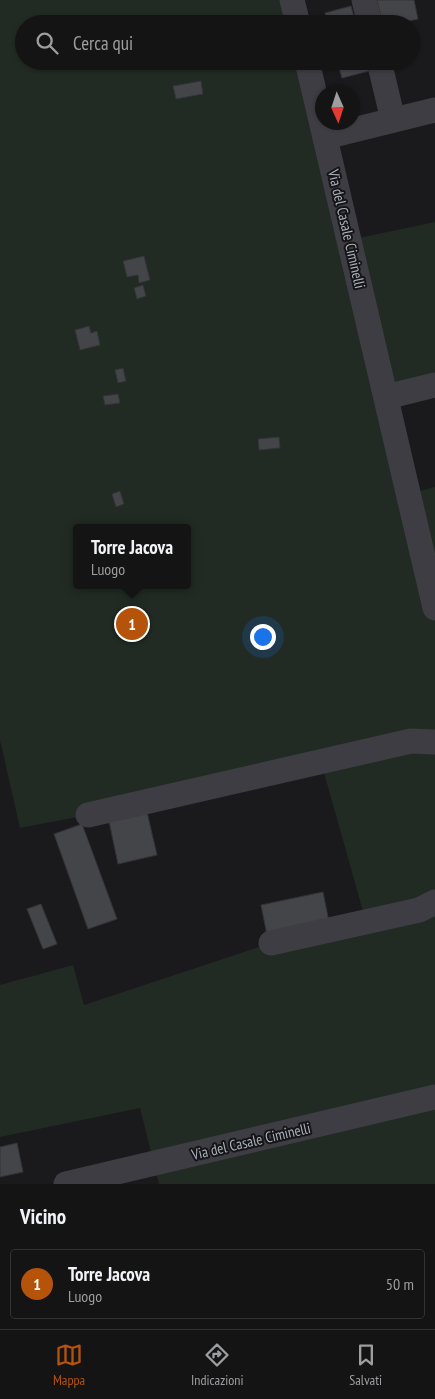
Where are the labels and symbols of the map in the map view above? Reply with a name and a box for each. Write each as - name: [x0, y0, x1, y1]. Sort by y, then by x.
- north arrow: [315, 85, 360, 130]
- street label: Via del Casale Ciminelli: [324, 167, 370, 290]
- pin: 1: [116, 605, 148, 643]
- your location: [250, 624, 276, 650]
- street label: Via del Casale Ciminelli: [189, 1118, 312, 1164]

